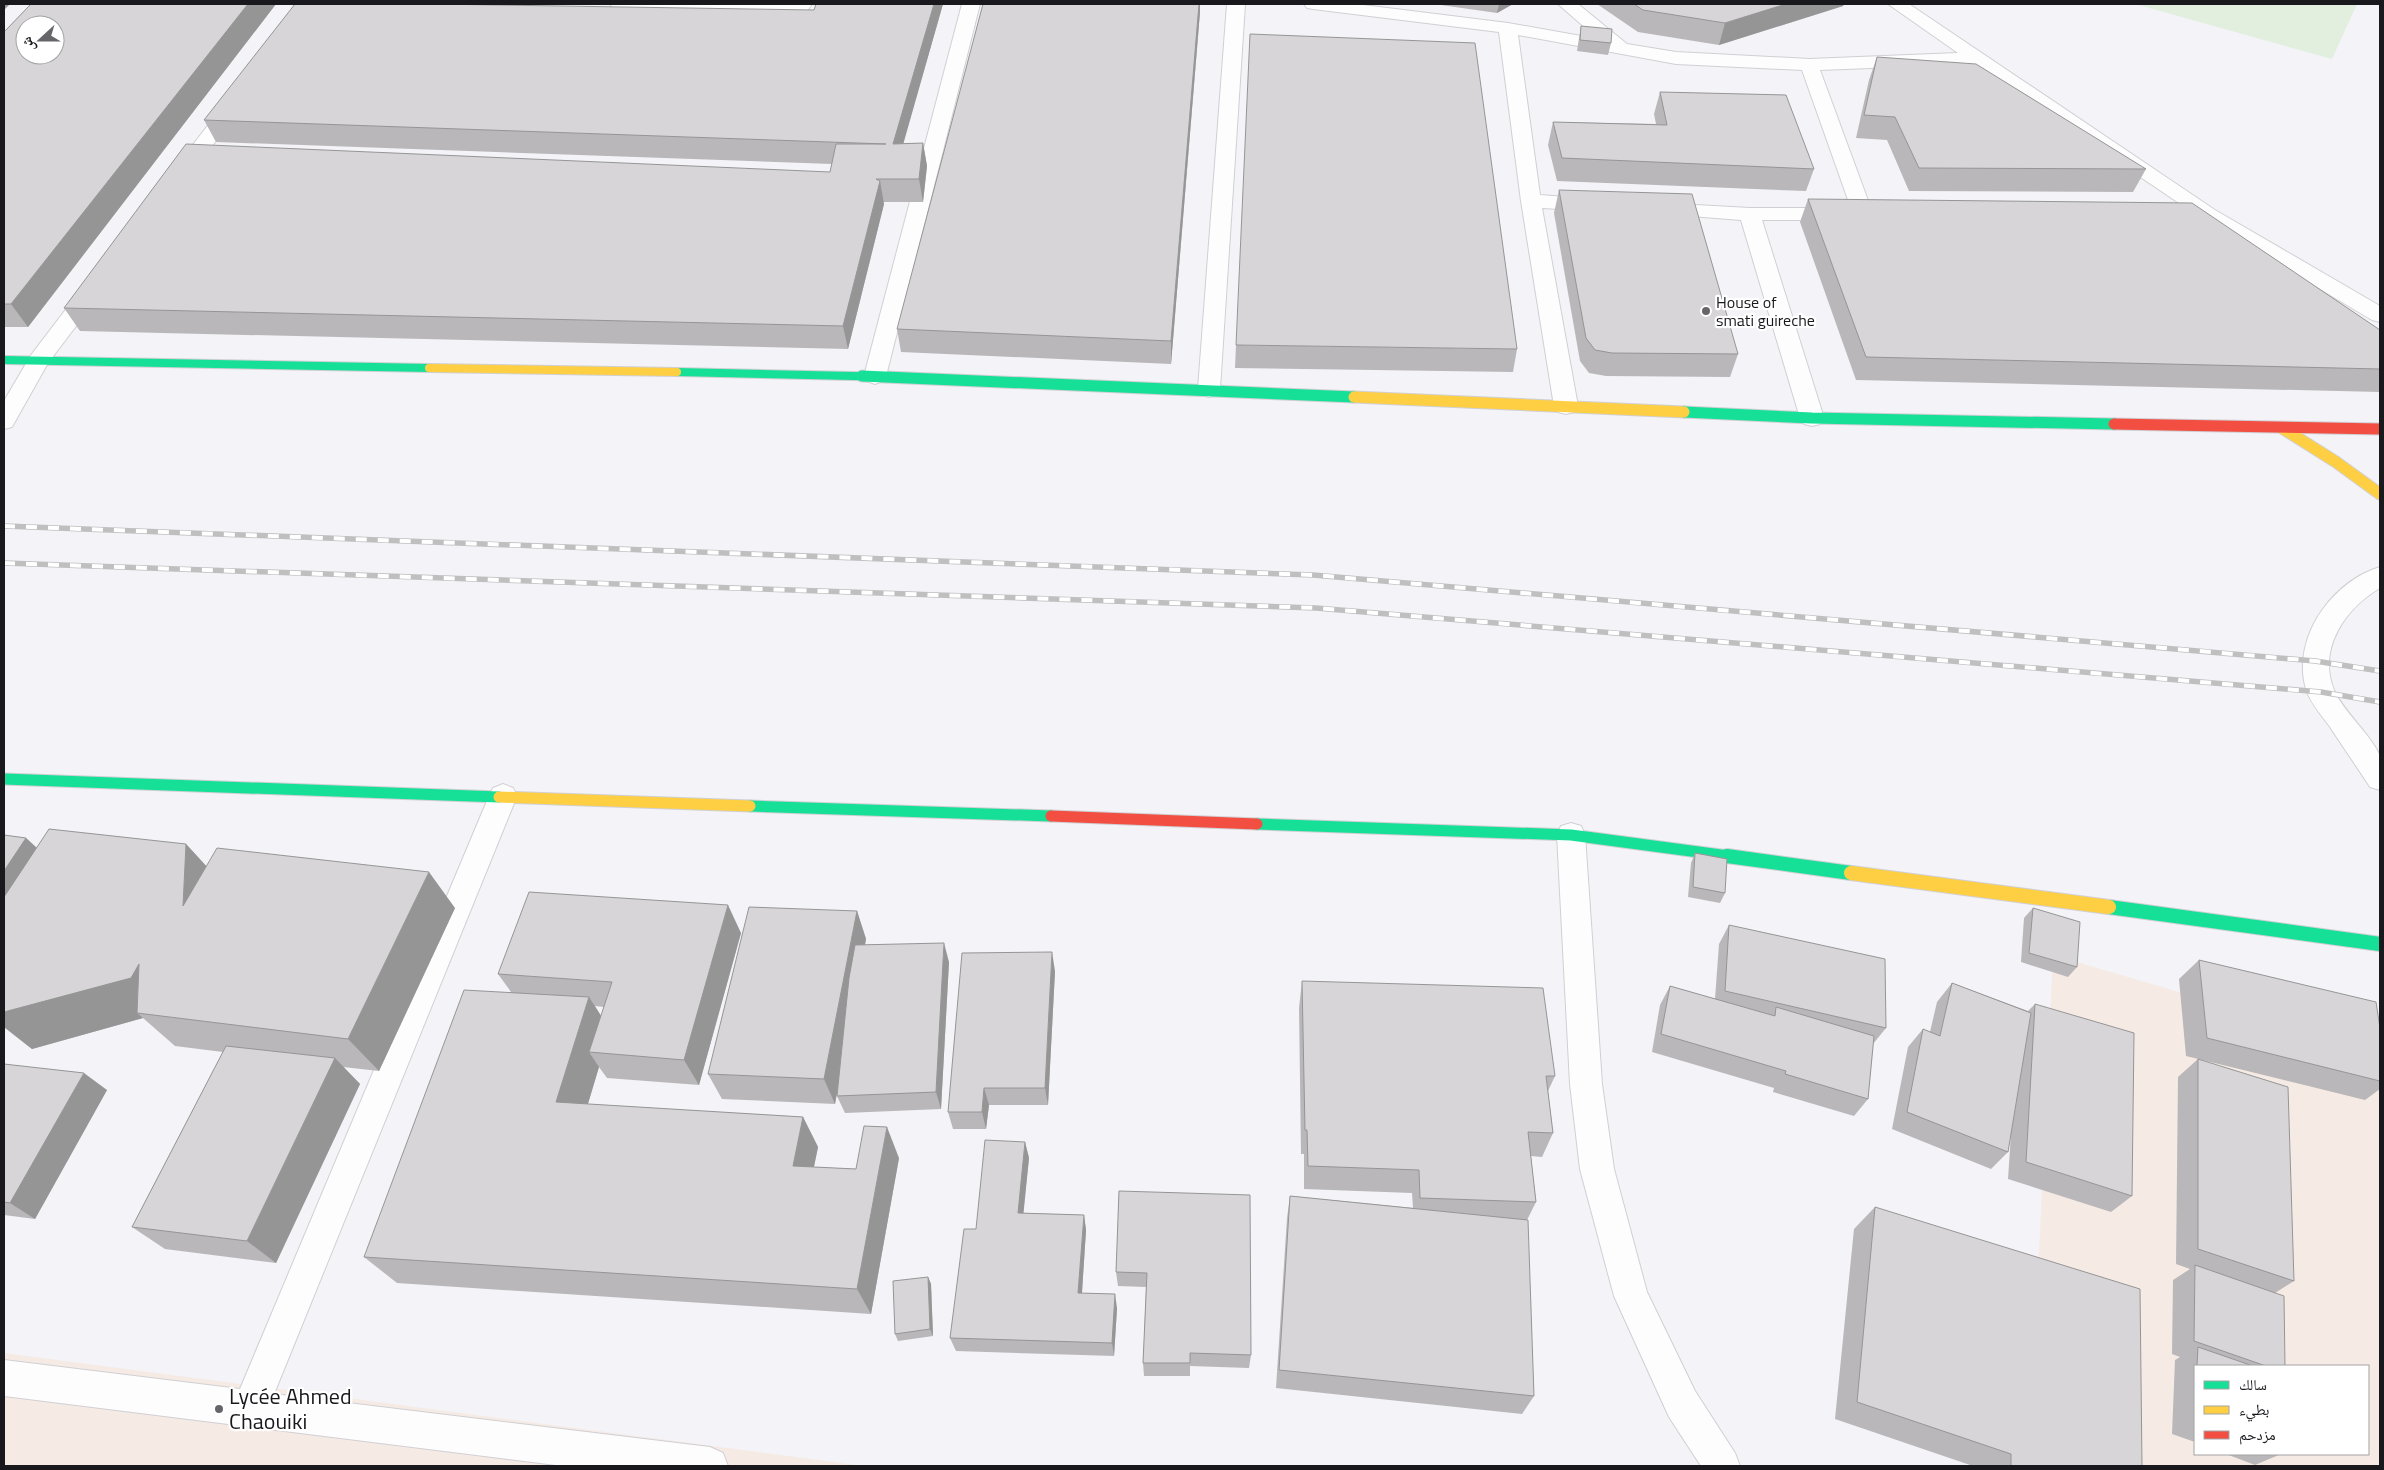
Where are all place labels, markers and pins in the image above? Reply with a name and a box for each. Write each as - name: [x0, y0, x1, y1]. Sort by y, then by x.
- place label: House of smati guireche: [1716, 290, 1815, 332]
- marker: House of smati guireche: [1700, 305, 1712, 317]
- place label: Lycée Ahmed Chaouiki: [229, 1379, 352, 1438]
- marker: Lycée Ahmed Chaouiki: [213, 1403, 225, 1415]

